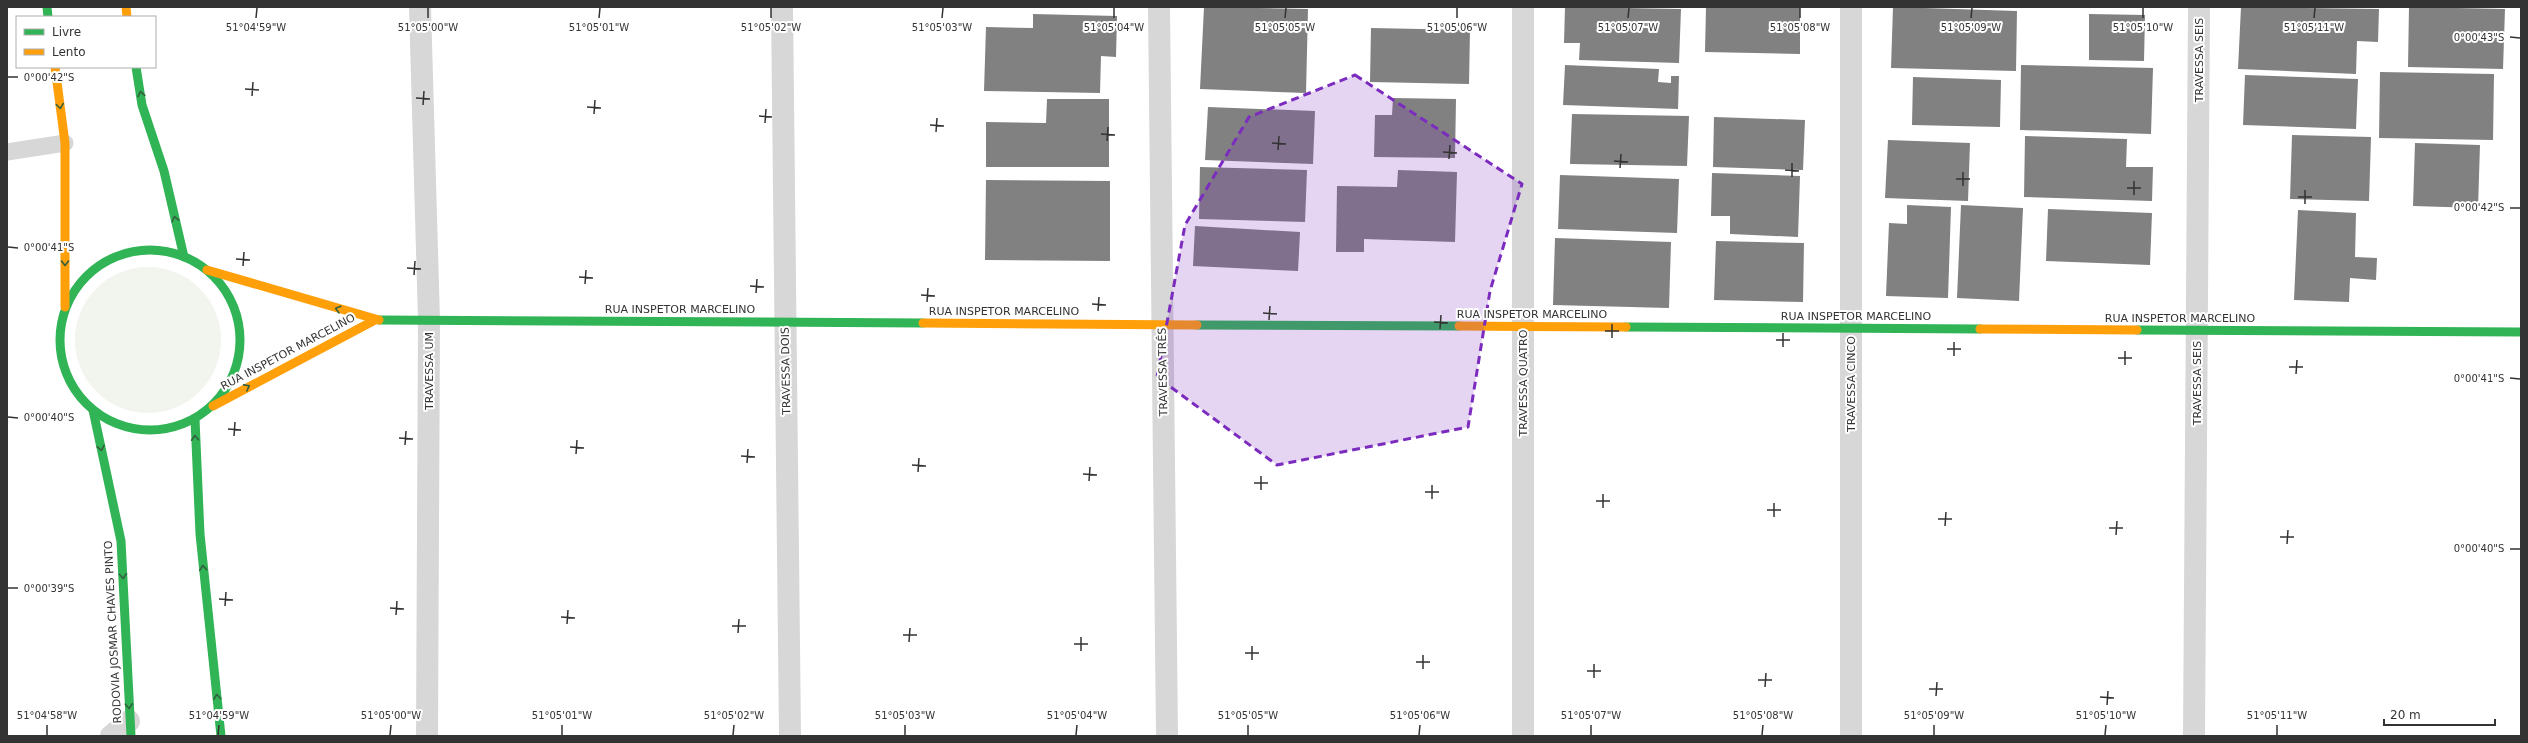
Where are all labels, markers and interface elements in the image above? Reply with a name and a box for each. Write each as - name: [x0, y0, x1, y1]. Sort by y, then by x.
- legend: [16, 16, 156, 68]
- street label: TRAVESSA SEIS: [2193, 18, 2206, 103]
- text: 51°04'59"W: [226, 22, 286, 33]
- text: 51°05'00"W: [398, 22, 458, 33]
- text: 51°05'01"W: [569, 22, 629, 33]
- text: 51°05'02"W: [741, 22, 801, 33]
- text: 51°05'03"W: [912, 22, 972, 33]
- text: 51°05'04"W: [1084, 22, 1144, 33]
- text: 51°05'05"W: [1255, 22, 1315, 33]
- text: 51°05'06"W: [1427, 22, 1487, 33]
- text: 51°05'07"W: [1598, 22, 1658, 33]
- text: 51°05'08"W: [1770, 22, 1830, 33]
- text: 51°05'09"W: [1941, 22, 2001, 33]
- text: 51°05'10"W: [2113, 22, 2173, 33]
- text: 51°05'11"W: [2284, 22, 2344, 33]
- text: Livre: [52, 25, 81, 39]
- text: 0°00'43"S: [2454, 32, 2504, 43]
- text: Lento: [52, 45, 86, 59]
- text: 0°00'42"S: [24, 72, 74, 83]
- one-way arrow: [137, 91, 145, 97]
- one-way arrow: [55, 103, 64, 109]
- text: 0°00'42"S: [2454, 202, 2504, 213]
- one-way arrow: [172, 216, 180, 222]
- text: 0°00'41"S: [24, 242, 74, 253]
- one-way arrow: [61, 260, 69, 266]
- street label: RUA INSPETOR MARCELINO: [605, 303, 755, 316]
- one-way arrow: [334, 305, 341, 314]
- street label: RUA INSPETOR MARCELINO: [929, 305, 1079, 318]
- street label: RUA INSPETOR MARCELINO: [1457, 308, 1607, 321]
- street label: RUA INSPETOR MARCELINO: [1781, 310, 1931, 323]
- street label: RUA INSPETOR MARCELINO: [219, 311, 358, 393]
- street label: RUA INSPETOR MARCELINO: [2105, 312, 2255, 325]
- street label: TRAVESSA DOIS: [779, 327, 793, 416]
- street label: TRAVESSA TRÊS: [1156, 328, 1170, 417]
- street label: TRAVESSA QUATRO: [1517, 329, 1530, 437]
- street label: TRAVESSA UM: [423, 332, 436, 411]
- street label: TRAVESSA CINCO: [1845, 336, 1858, 433]
- street label: TRAVESSA SEIS: [2191, 341, 2204, 426]
- text: 0°00'41"S: [2454, 373, 2504, 384]
- one-way arrow: [243, 385, 250, 392]
- text: 0°00'40"S: [24, 412, 74, 423]
- one-way arrow: [191, 435, 200, 441]
- one-way arrow: [97, 445, 105, 452]
- street label: RODOVIA JOSMAR CHAVES PINTO: [102, 540, 124, 724]
- text: 0°00'40"S: [2454, 543, 2504, 554]
- one-way arrow: [199, 565, 208, 571]
- one-way arrow: [118, 573, 127, 579]
- text: 0°00'39"S: [24, 583, 74, 594]
- one-way arrow: [212, 694, 221, 700]
- scale bar: [2384, 701, 2495, 727]
- one-way arrow: [124, 703, 133, 709]
- text: 20 m: [2390, 708, 2421, 722]
- text: 51°04'58"W: [17, 710, 77, 721]
- text: 51°04'59"W: [189, 710, 249, 721]
- text: 51°05'00"W: [361, 710, 421, 721]
- text: 51°05'01"W: [532, 710, 592, 721]
- text: 51°05'02"W: [704, 710, 764, 721]
- text: 51°05'03"W: [875, 710, 935, 721]
- text: 51°05'04"W: [1047, 710, 1107, 721]
- text: 51°05'05"W: [1218, 710, 1278, 721]
- text: 51°05'06"W: [1390, 710, 1450, 721]
- text: 51°05'07"W: [1561, 710, 1621, 721]
- text: 51°05'08"W: [1733, 710, 1793, 721]
- text: 51°05'09"W: [1904, 710, 1964, 721]
- text: 51°05'10"W: [2076, 710, 2136, 721]
- text: 51°05'11"W: [2247, 710, 2307, 721]

